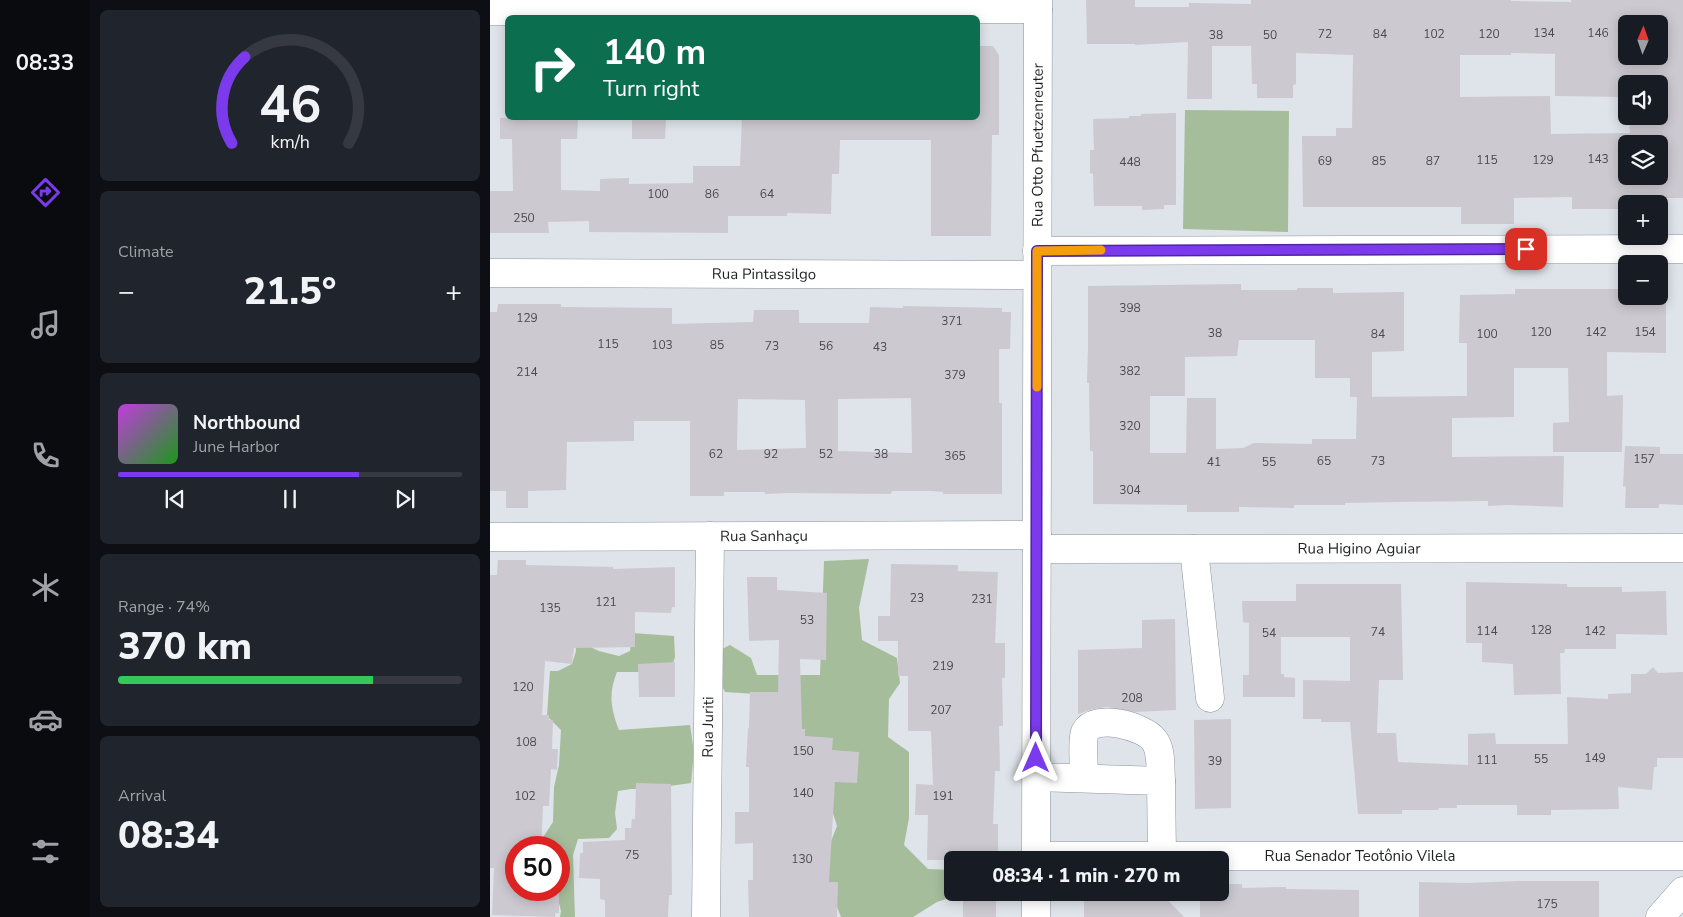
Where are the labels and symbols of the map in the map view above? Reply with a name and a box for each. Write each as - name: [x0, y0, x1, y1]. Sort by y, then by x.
- north arrow: [1618, 15, 1668, 65]
- house number: 134: [1533, 25, 1555, 41]
- house number: 146: [1587, 25, 1609, 41]
- house number: 72: [1318, 26, 1332, 42]
- house number: 84: [1373, 26, 1387, 42]
- house number: 102: [1423, 26, 1445, 42]
- house number: 120: [1478, 26, 1500, 42]
- house number: 38: [1209, 27, 1223, 43]
- house number: 50: [1263, 27, 1277, 43]
- street label: Rua Otto Pfuetzenreuter: [1027, 62, 1048, 227]
- house number: 143: [1587, 151, 1609, 167]
- house number: 115: [1476, 152, 1498, 168]
- house number: 129: [1532, 152, 1554, 168]
- house number: 69: [1318, 153, 1332, 169]
- house number: 85: [1372, 153, 1386, 169]
- house number: 87: [1426, 153, 1440, 169]
- house number: 448: [1119, 154, 1141, 170]
- house number: 100: [647, 186, 669, 202]
- house number: 86: [705, 186, 719, 202]
- house number: 64: [760, 186, 774, 202]
- house number: 250: [513, 210, 535, 226]
- pin: [1505, 228, 1547, 270]
- street label: Rua Pintassilgo: [712, 264, 816, 284]
- house number: 398: [1119, 300, 1141, 316]
- house number: 129: [516, 310, 538, 326]
- house number: 371: [941, 313, 963, 329]
- house number: 120: [1530, 324, 1552, 340]
- house number: 142: [1585, 324, 1607, 340]
- house number: 154: [1634, 324, 1656, 340]
- house number: 38: [1208, 325, 1222, 341]
- house number: 84: [1371, 326, 1385, 342]
- house number: 100: [1476, 326, 1498, 342]
- house number: 115: [597, 336, 619, 352]
- house number: 103: [651, 337, 673, 353]
- house number: 85: [710, 337, 724, 353]
- house number: 73: [765, 338, 779, 354]
- house number: 56: [819, 338, 833, 354]
- house number: 43: [873, 339, 887, 355]
- house number: 382: [1119, 363, 1141, 379]
- house number: 214: [516, 364, 538, 380]
- house number: 379: [944, 367, 966, 383]
- house number: 320: [1119, 418, 1141, 434]
- house number: 62: [709, 446, 723, 462]
- house number: 92: [764, 446, 778, 462]
- house number: 52: [819, 446, 833, 462]
- house number: 38: [874, 446, 888, 462]
- house number: 365: [944, 448, 966, 464]
- house number: 157: [1633, 451, 1655, 467]
- house number: 65: [1317, 453, 1331, 469]
- house number: 73: [1371, 453, 1385, 469]
- house number: 41: [1207, 454, 1221, 470]
- house number: 55: [1262, 454, 1276, 470]
- house number: 304: [1119, 482, 1141, 498]
- street label: Rua Sanhaçu: [720, 526, 808, 546]
- street label: Rua Higino Aguiar: [1297, 538, 1421, 559]
- house number: 23: [910, 590, 924, 606]
- house number: 231: [971, 591, 993, 607]
- house number: 121: [595, 594, 617, 610]
- house number: 135: [539, 600, 561, 616]
- house number: 53: [800, 612, 814, 628]
- house number: 128: [1530, 622, 1552, 638]
- house number: 114: [1476, 623, 1498, 639]
- house number: 142: [1584, 623, 1606, 639]
- house number: 74: [1371, 624, 1385, 640]
- house number: 54: [1262, 625, 1276, 641]
- house number: 219: [932, 658, 954, 674]
- house number: 120: [512, 679, 534, 695]
- house number: 208: [1121, 690, 1143, 706]
- street label: Rua Juriti: [698, 696, 718, 758]
- house number: 207: [930, 702, 952, 718]
- position arrow: [1009, 731, 1061, 783]
- house number: 108: [515, 734, 537, 750]
- house number: 150: [792, 743, 814, 759]
- house number: 149: [1584, 750, 1606, 766]
- house number: 55: [1534, 751, 1548, 767]
- house number: 111: [1476, 752, 1498, 768]
- house number: 39: [1208, 753, 1222, 769]
- house number: 140: [792, 785, 814, 801]
- house number: 102: [514, 788, 536, 804]
- house number: 191: [932, 788, 954, 804]
- speed limit sign: 50: [505, 836, 570, 901]
- street label: Rua Senador Teotônio Vilela: [1265, 846, 1455, 866]
- house number: 75: [625, 847, 639, 863]
- house number: 130: [791, 851, 813, 867]
- house number: 175: [1536, 896, 1558, 912]

